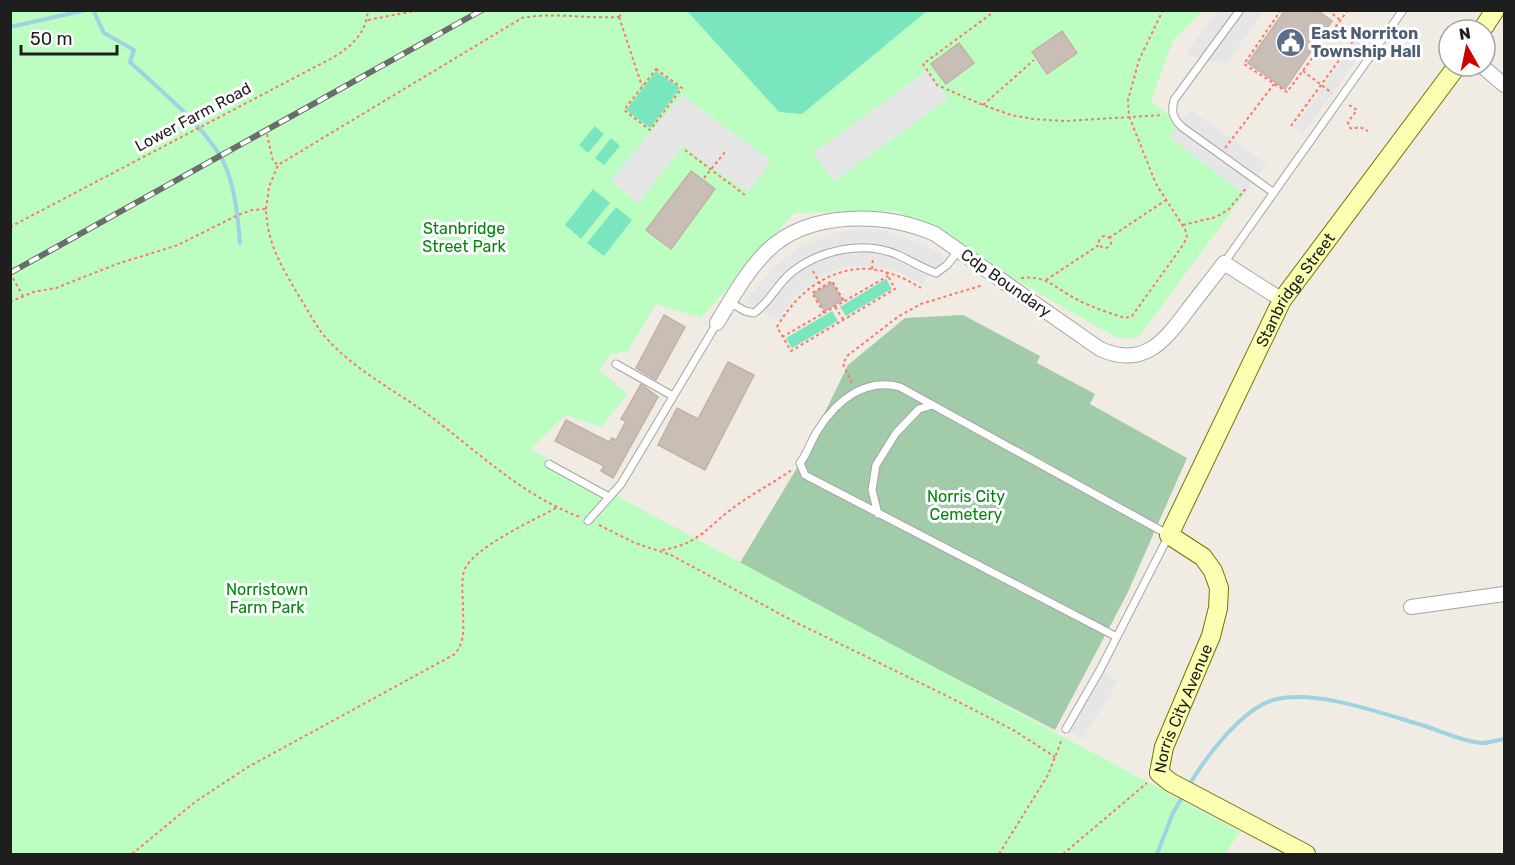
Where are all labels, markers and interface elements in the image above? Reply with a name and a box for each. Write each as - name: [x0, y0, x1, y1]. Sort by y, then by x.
- scale bar: [21, 18, 117, 56]
- north arrow: [1437, 18, 1497, 78]
- text: N: [1458, 23, 1472, 44]
- place label: East Norriton Township Hall: [1311, 24, 1421, 61]
- public building icon: East Norriton Township Hall: [1274, 26, 1306, 58]
- text: 50 m: [30, 28, 73, 50]
- street label: Lower Farm Road: [132, 78, 254, 156]
- park label: Stanbridge Street Park: [422, 219, 506, 256]
- street label: Stanbridge Street: [1251, 229, 1339, 350]
- street label: Cdp Boundary: [957, 245, 1055, 321]
- park label: Norris City Cemetery: [927, 487, 1005, 524]
- park label: Norristown Farm Park: [226, 580, 308, 617]
- street label: Norris City Avenue: [1150, 641, 1216, 775]

